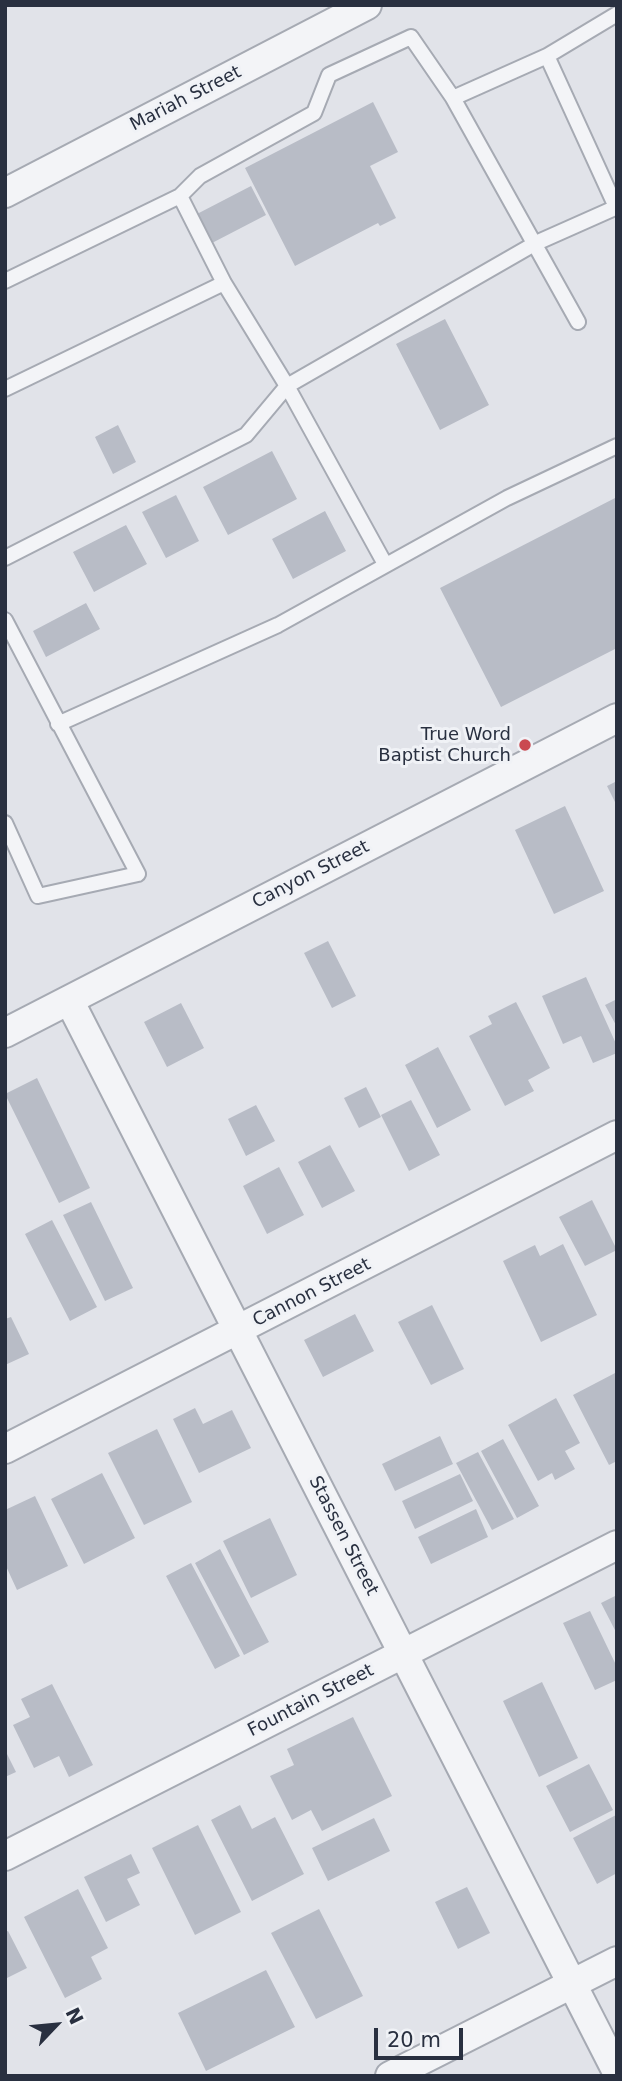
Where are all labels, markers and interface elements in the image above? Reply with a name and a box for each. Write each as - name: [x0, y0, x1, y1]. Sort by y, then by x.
- street label: Mariah Street: [127, 62, 245, 136]
- place label: True Word Baptist Church: [378, 724, 511, 766]
- marker: True Word Baptist Church: [517, 737, 533, 753]
- street label: Canyon Street: [249, 836, 373, 914]
- street label: Cannon Street: [250, 1254, 374, 1332]
- street label: Stassen Street: [304, 1473, 382, 1599]
- street label: Fountain Street: [244, 1660, 378, 1742]
- north arrow: [21, 1990, 91, 2060]
- text: N: [62, 2004, 88, 2028]
- scale bar: [377, 2014, 466, 2058]
- text: 20 m: [387, 2028, 441, 2052]

